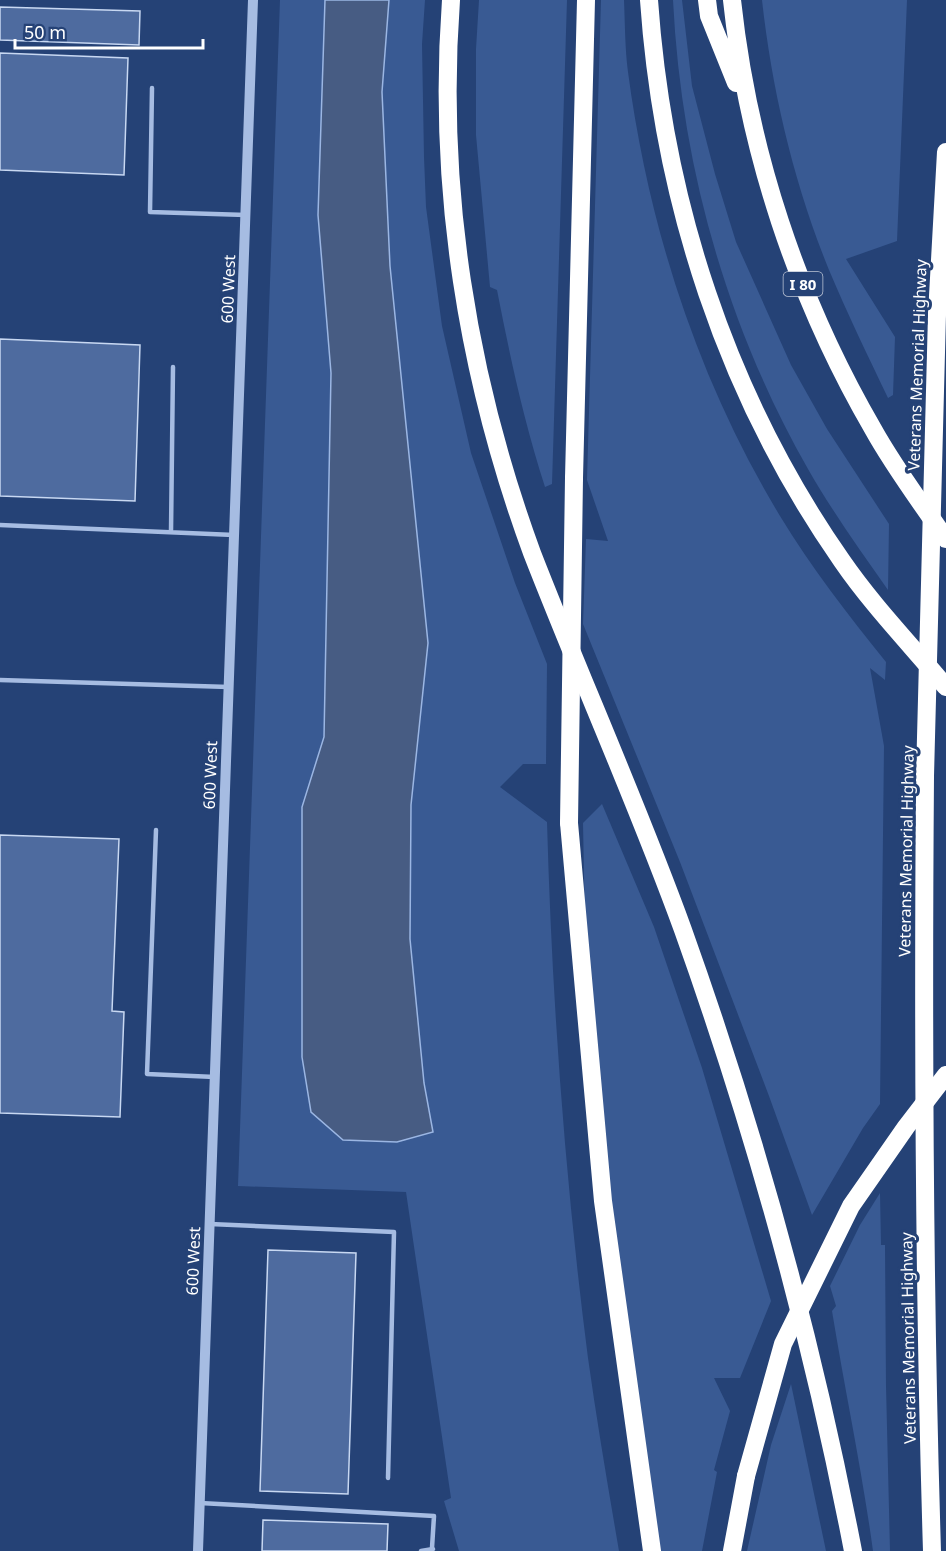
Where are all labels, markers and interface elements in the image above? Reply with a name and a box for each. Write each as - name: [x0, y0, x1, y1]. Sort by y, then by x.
- scale bar: [15, 12, 202, 50]
- text: 50 m: [24, 20, 66, 44]
- street label: 600 West: [216, 254, 240, 324]
- street label: Veterans Memorial Highway: [902, 258, 932, 471]
- road number: I 80: [784, 272, 822, 296]
- street label: 600 West: [198, 740, 222, 810]
- street label: Veterans Memorial Highway: [893, 744, 919, 957]
- street label: 600 West: [181, 1226, 205, 1296]
- street label: Veterans Memorial Highway: [895, 1231, 921, 1444]

